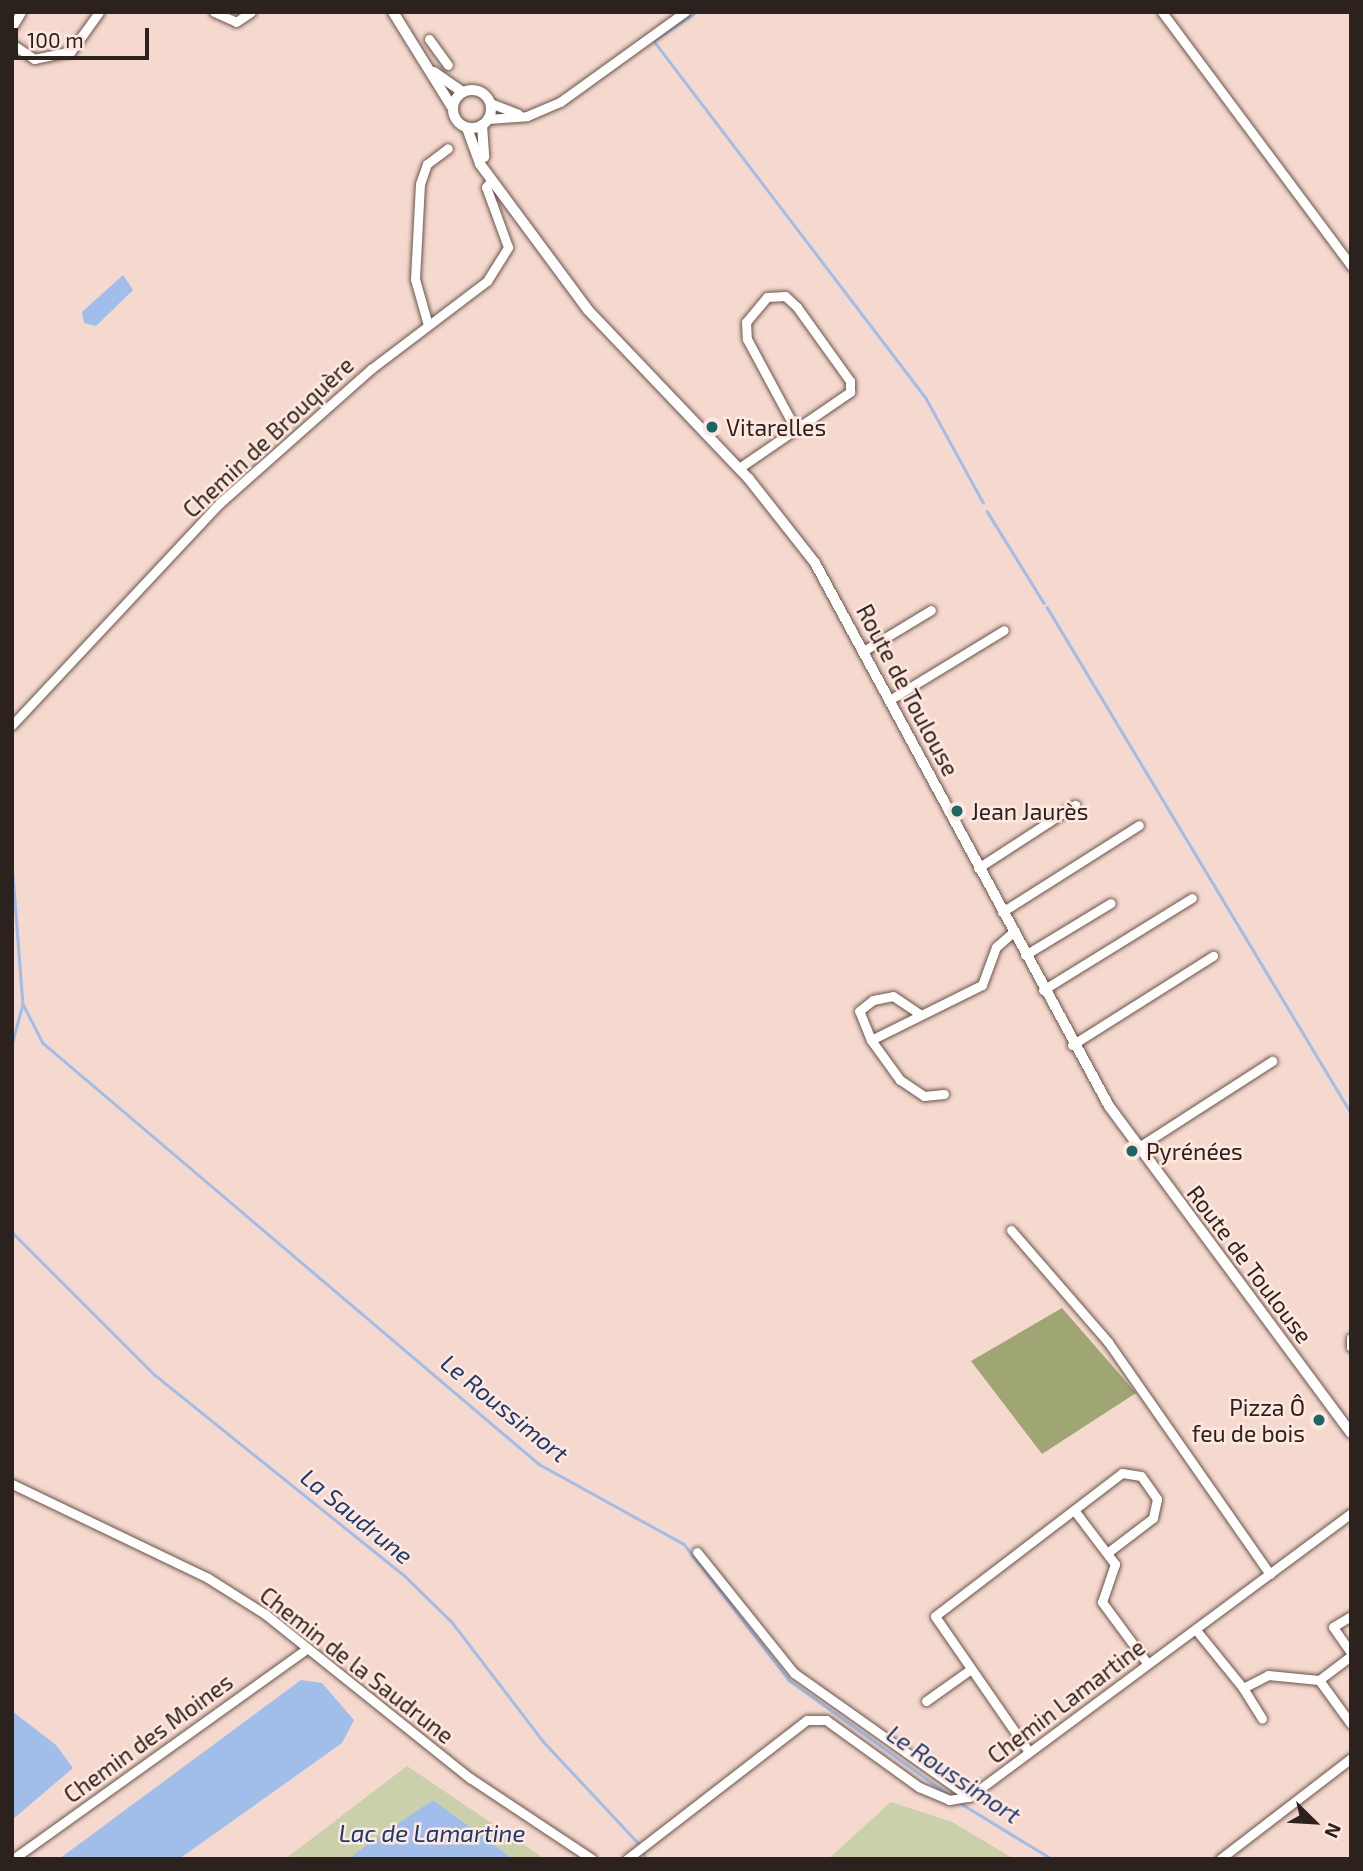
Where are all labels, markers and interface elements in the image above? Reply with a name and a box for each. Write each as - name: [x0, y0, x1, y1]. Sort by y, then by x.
- scale bar: [18, 14, 152, 58]
- text: 100 m: [27, 27, 84, 52]
- street label: Chemin de Brouquère: [177, 351, 359, 523]
- place label: Vitarelles: [726, 413, 826, 441]
- marker: Vitarelles: [704, 419, 720, 435]
- street label: Route de Toulouse: [851, 599, 965, 781]
- place label: Jean Jaurès: [971, 797, 1089, 825]
- marker: Jean Jaurès: [949, 803, 965, 819]
- place label: Pyrénées: [1146, 1137, 1243, 1165]
- marker: Pyrénées: [1124, 1143, 1140, 1159]
- street label: Route de Toulouse: [1181, 1179, 1319, 1349]
- water label: Le Roussimort: [436, 1348, 574, 1468]
- place label: Pizza Ô feu de bois: [1192, 1393, 1305, 1447]
- marker: Pizza Ô feu de bois: [1311, 1412, 1327, 1428]
- water label: La Saudrune: [295, 1462, 419, 1570]
- street label: Chemin de la Saudrune: [255, 1581, 459, 1749]
- street label: Chemin Lamartine: [982, 1633, 1150, 1769]
- street label: Chemin des Moines: [58, 1668, 238, 1808]
- water label: Le Roussimort: [882, 1719, 1026, 1829]
- north arrow: [1279, 1787, 1349, 1857]
- water label: Lac de Lamartine: [339, 1819, 525, 1847]
- text: N: [1320, 1820, 1347, 1842]

